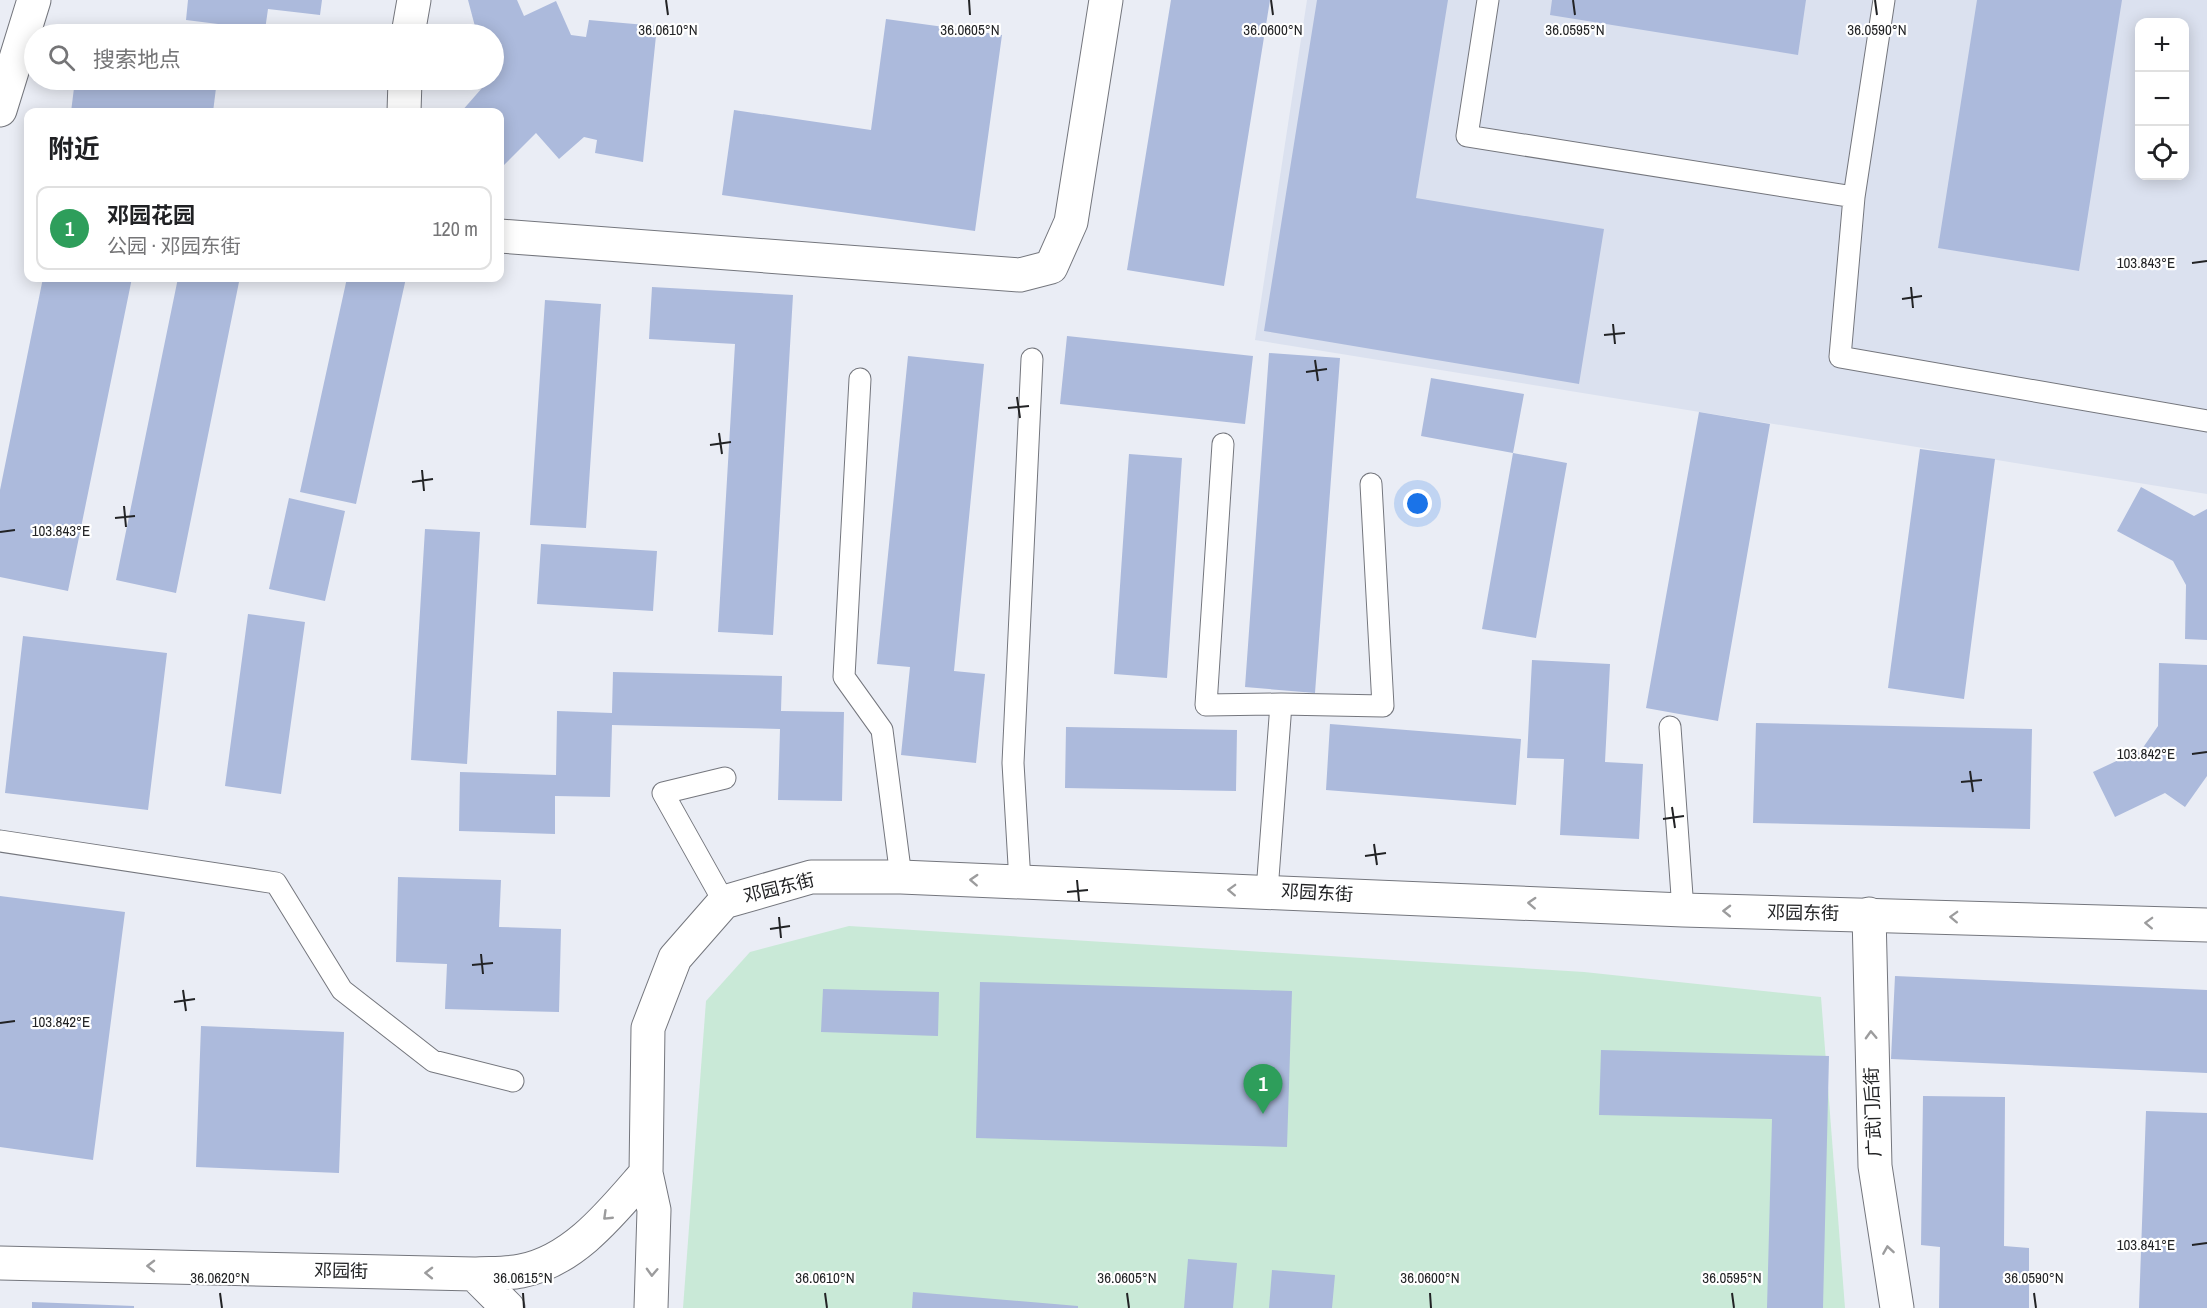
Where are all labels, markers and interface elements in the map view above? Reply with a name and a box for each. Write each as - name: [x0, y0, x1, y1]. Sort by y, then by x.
- map controls: [2135, 18, 2189, 180]
- button: +: [2135, 18, 2189, 72]
- text: 36.0610°N: [638, 19, 698, 40]
- text: 36.0605°N: [940, 19, 1000, 40]
- text: 36.0600°N: [1243, 19, 1303, 40]
- text: 36.0595°N: [1545, 19, 1605, 40]
- text: 36.0590°N: [1847, 19, 1907, 40]
- search box: [24, 24, 504, 90]
- icon: search: [45, 41, 78, 74]
- text: 搜索地点: [93, 44, 181, 74]
- button: −: [2135, 72, 2189, 126]
- button: locate: [2135, 126, 2189, 180]
- text: 附近: [48, 131, 100, 166]
- text: 邓园花园: [107, 200, 195, 230]
- text: 1: [65, 215, 74, 242]
- text: 120 m: [432, 215, 478, 242]
- text: 公园 · 邓园东街: [107, 232, 241, 259]
- text: 103.843°E: [2117, 252, 2175, 273]
- your location: [1403, 489, 1432, 518]
- text: 103.843°E: [32, 520, 90, 541]
- text: 103.842°E: [2117, 743, 2175, 764]
- street label: 邓园东街: [741, 867, 817, 908]
- one-way arrow: [970, 874, 979, 887]
- street label: 邓园东街: [1280, 878, 1354, 907]
- one-way arrow: [1228, 884, 1237, 896]
- one-way arrow: [1527, 897, 1536, 910]
- street label: 邓园东街: [1767, 899, 1839, 926]
- one-way arrow: [1722, 905, 1731, 917]
- one-way arrow: [1949, 910, 1958, 923]
- one-way arrow: [2144, 917, 2153, 929]
- text: 103.842°E: [32, 1011, 90, 1032]
- one-way arrow: [1864, 1031, 1877, 1040]
- pin: 1: [1244, 1064, 1282, 1114]
- street label: 广武门后街: [1858, 1067, 1887, 1157]
- one-way arrow: [603, 1209, 614, 1220]
- text: 103.841°E: [2117, 1234, 2175, 1255]
- one-way arrow: [1883, 1246, 1895, 1255]
- street label: 邓园街: [314, 1258, 368, 1283]
- one-way arrow: [146, 1260, 155, 1273]
- text: 36.0620°N: [190, 1267, 250, 1288]
- one-way arrow: [425, 1267, 434, 1279]
- text: 36.0615°N: [493, 1267, 553, 1288]
- text: 36.0610°N: [795, 1267, 855, 1288]
- text: 36.0605°N: [1097, 1267, 1157, 1288]
- text: 36.0600°N: [1400, 1267, 1460, 1288]
- text: 36.0595°N: [1702, 1267, 1762, 1288]
- text: 36.0590°N: [2004, 1267, 2064, 1288]
- one-way arrow: [646, 1268, 658, 1277]

